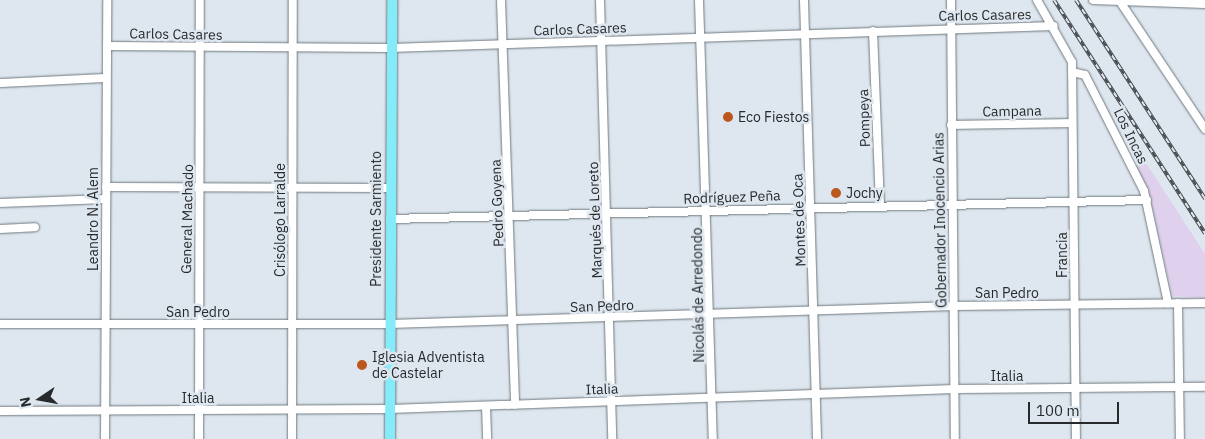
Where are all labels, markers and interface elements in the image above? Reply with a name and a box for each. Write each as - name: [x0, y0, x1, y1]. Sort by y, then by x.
- street label: Carlos Casares: [938, 6, 1032, 24]
- street label: Carlos Casares: [533, 19, 627, 39]
- street label: Carlos Casares: [129, 25, 223, 43]
- street label: Pompeya: [855, 89, 873, 147]
- street label: Campana: [982, 102, 1042, 120]
- street label: Los Incas: [1110, 105, 1152, 167]
- place label: Eco Fiestos: [738, 109, 809, 125]
- marker: Eco Fiestos: [722, 111, 734, 123]
- street label: Gobernador Inocencio Arias: [930, 132, 950, 308]
- street label: Presidente Sarmiento: [368, 151, 384, 287]
- street label: Pedro Goyena: [487, 159, 507, 247]
- street label: Marqués de Loreto: [585, 161, 605, 279]
- street label: Crisólogo Larralde: [272, 163, 288, 277]
- street label: General Machado: [178, 164, 196, 274]
- street label: Leandro N. Alem: [85, 167, 101, 271]
- street label: Montes de Oca: [789, 173, 809, 267]
- place label: Jochy: [846, 185, 883, 201]
- street label: Rodríguez Peña: [683, 187, 781, 207]
- marker: Jochy: [830, 187, 842, 199]
- street label: Nicolás de Arredondo: [688, 227, 708, 363]
- street label: Francia: [1054, 232, 1070, 278]
- street label: San Pedro: [975, 285, 1039, 301]
- street label: San Pedro: [570, 296, 634, 316]
- street label: San Pedro: [166, 304, 230, 320]
- place label: Iglesia Adventista de Castelar: [372, 349, 485, 382]
- marker: Iglesia Adventista de Castelar: [356, 359, 368, 371]
- street label: Italia: [991, 368, 1023, 384]
- north arrow: [15, 374, 65, 424]
- street label: Italia: [585, 380, 619, 398]
- street label: Italia: [182, 390, 214, 406]
- scale bar: [1030, 392, 1121, 424]
- text: N: [15, 395, 35, 409]
- text: 100 m: [1036, 401, 1080, 420]

